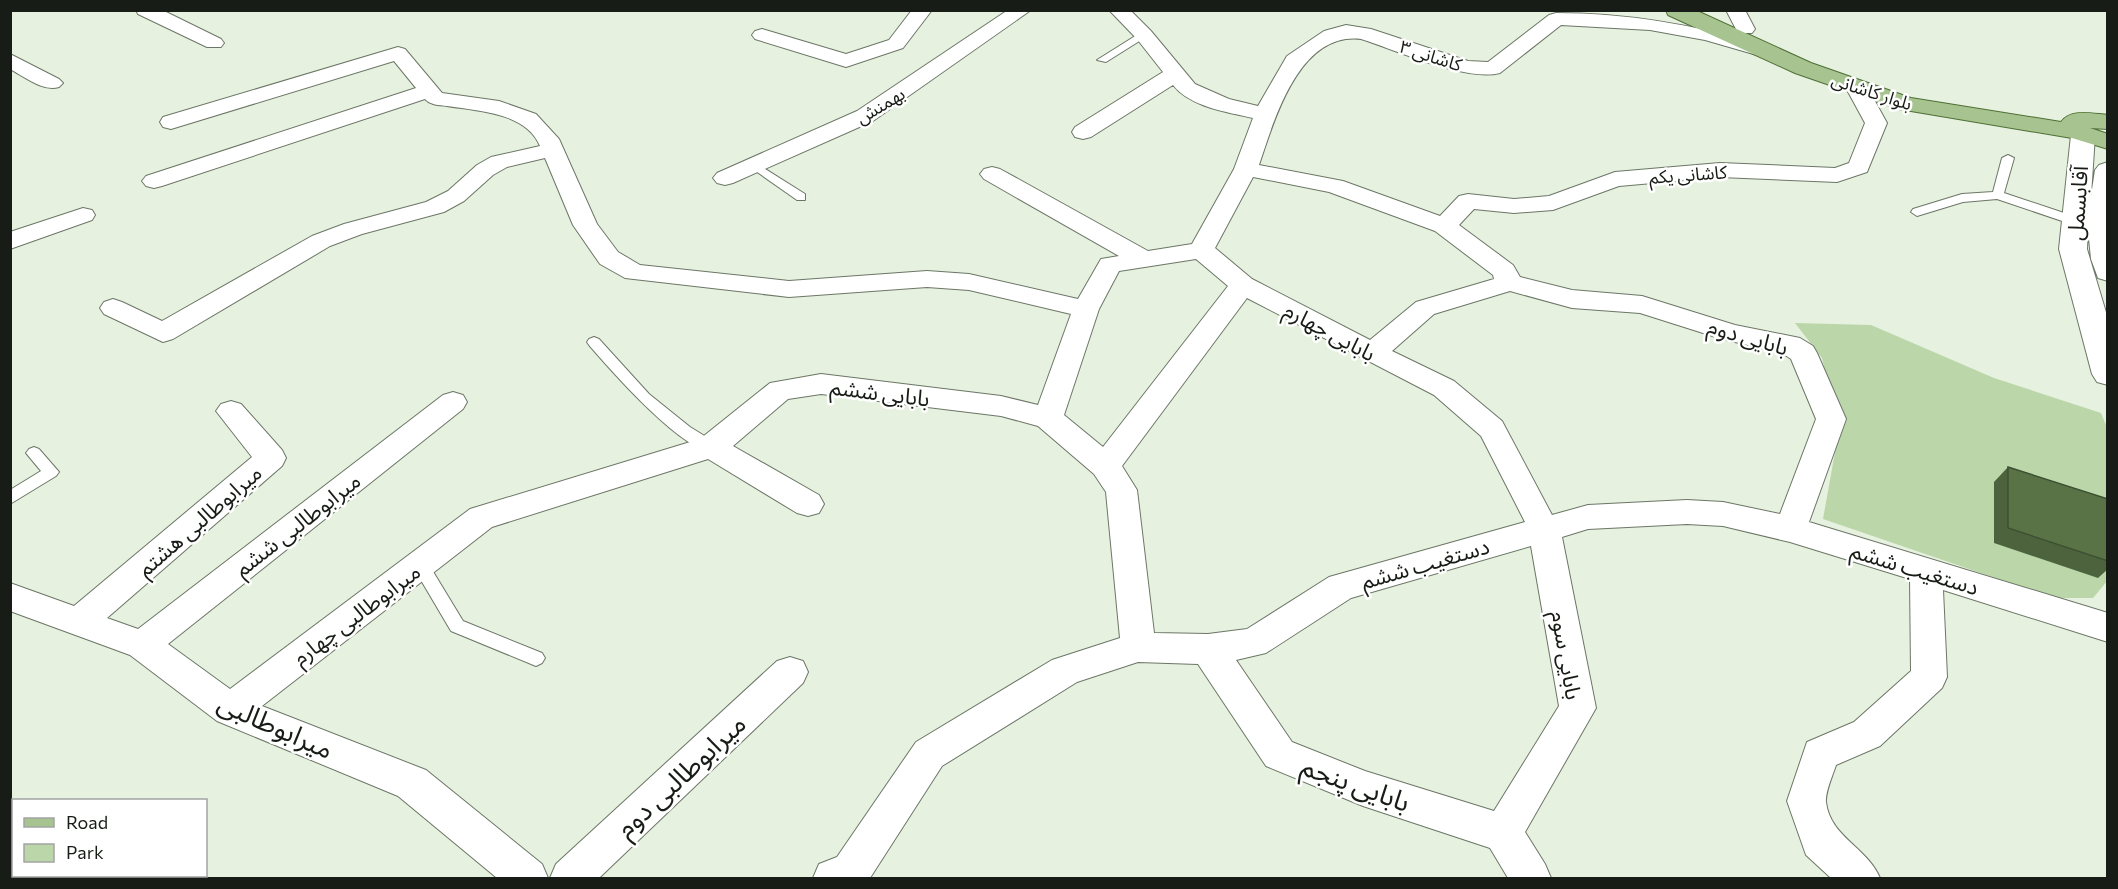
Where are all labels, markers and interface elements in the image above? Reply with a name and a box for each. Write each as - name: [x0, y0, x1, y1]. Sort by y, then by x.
- street label: کاشانی ۳: [1397, 35, 1465, 76]
- street label: بلوار کاشانی: [1829, 68, 1915, 115]
- street label: بهمنش: [851, 82, 909, 129]
- street label: کاشانی یکم: [1648, 160, 1729, 191]
- street label: آقابسمل: [2061, 163, 2093, 241]
- street label: بابایی چهارم: [1278, 296, 1380, 370]
- street label: بابایی دوم: [1703, 312, 1791, 364]
- street label: بابایی ششم: [828, 373, 931, 415]
- street label: میرابوطالبی هشتم: [131, 459, 269, 584]
- street label: میرابوطالبی ششم: [229, 466, 368, 585]
- street label: دستغیب ششم: [1358, 532, 1493, 598]
- street label: دستغیب ششم: [1847, 536, 1982, 604]
- street label: میرابوطالبی چهارم: [287, 557, 428, 674]
- street label: بابایی سوم: [1542, 608, 1588, 702]
- street label: میرابوطالبی: [213, 685, 339, 766]
- street label: میرابوطالبی دوم: [608, 706, 755, 847]
- street label: بابایی پنجم: [1295, 748, 1415, 823]
- legend: [12, 799, 207, 877]
- text: Road: [66, 811, 108, 833]
- text: Park: [66, 841, 104, 863]

